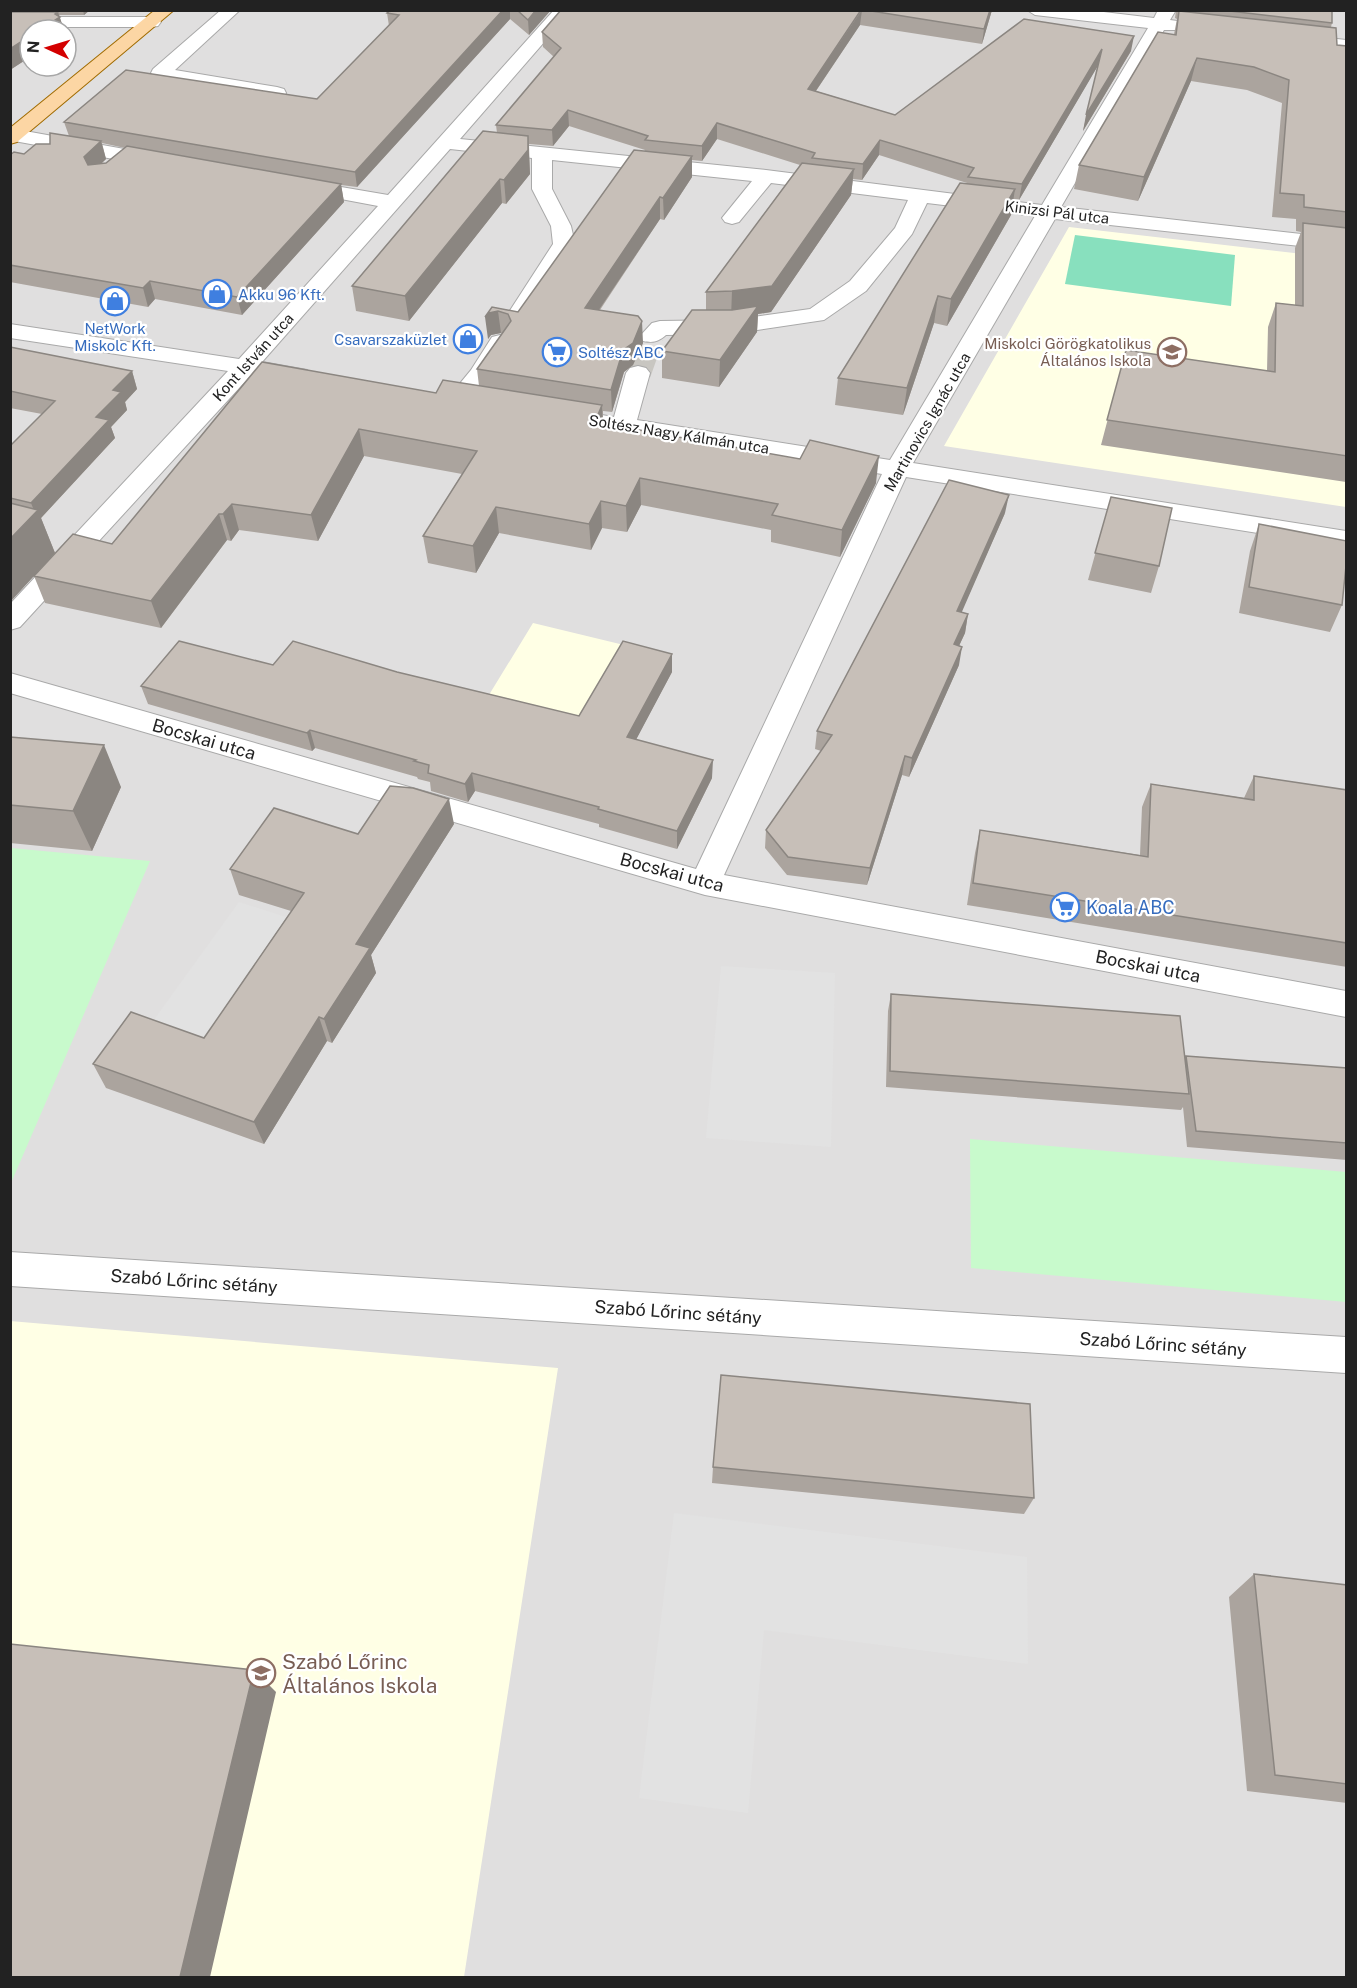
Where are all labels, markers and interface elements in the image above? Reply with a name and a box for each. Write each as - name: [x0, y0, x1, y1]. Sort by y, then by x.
- north arrow: [18, 18, 78, 78]
- text: N: [24, 40, 43, 54]
- street label: Kinizsi Pál utca: [1004, 197, 1110, 227]
- shop icon: Akku 96 Kft.: [201, 278, 233, 310]
- shop icon: NetWork Miskolc Kft.: [99, 285, 131, 317]
- place label: Akku 96 Kft.: [238, 286, 325, 303]
- street label: Kont István utca: [209, 310, 297, 404]
- place label: NetWork Miskolc Kft.: [74, 320, 156, 354]
- shop icon: Csavarszaküzlet: [452, 323, 484, 355]
- place label: Csavarszaküzlet: [334, 331, 447, 348]
- place label: Miskolci Görögkatolikus Általános Iskola: [984, 335, 1151, 369]
- supermarket icon: Soltész ABC: [541, 336, 573, 368]
- school or university icon: Miskolci Görögkatolikus Általános Iskola: [1156, 336, 1188, 368]
- place label: Soltész ABC: [578, 344, 664, 361]
- street label: Martinovics Ignác utca: [880, 350, 974, 494]
- street label: Soltész Nagy Kálmán utca: [587, 411, 771, 457]
- street label: Bocskai utca: [150, 714, 258, 764]
- street label: Bocskai utca: [618, 848, 726, 896]
- supermarket icon: Koala ABC: [1049, 891, 1081, 923]
- place label: Koala ABC: [1086, 897, 1175, 918]
- street label: Bocskai utca: [1094, 946, 1202, 986]
- street label: Szabó Lőrinc sétány: [110, 1265, 279, 1297]
- street label: Szabó Lőrinc sétány: [594, 1296, 763, 1328]
- street label: Szabó Lőrinc sétány: [1079, 1328, 1248, 1360]
- place label: Szabó Lőrinc Általános Iskola: [282, 1649, 437, 1698]
- school or university icon: Szabó Lőrinc Általános Iskola: [245, 1657, 277, 1689]

